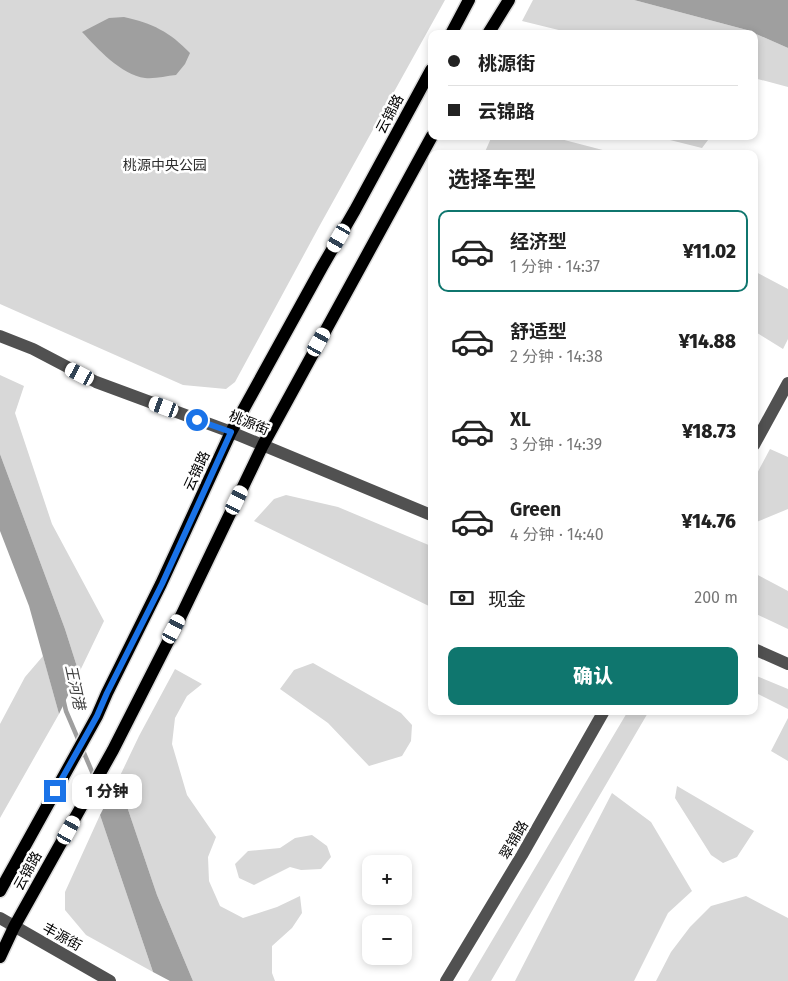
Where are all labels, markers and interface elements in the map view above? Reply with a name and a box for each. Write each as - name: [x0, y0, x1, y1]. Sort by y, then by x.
- text: 桃源街: [478, 52, 535, 75]
- street label: 云锦路: [373, 91, 407, 137]
- text: 云锦路: [478, 100, 535, 123]
- park label: 桃源中央公园: [123, 157, 207, 174]
- text: 选择车型: [448, 166, 536, 193]
- car: [325, 221, 352, 255]
- icon: car: [450, 229, 495, 274]
- text: 经济型: [510, 230, 567, 253]
- text: ¥11.02: [683, 240, 736, 263]
- text: 1 分钟 · 14:37: [510, 257, 600, 276]
- icon: car: [450, 319, 495, 364]
- text: 舒适型: [510, 320, 567, 343]
- car: [305, 325, 332, 359]
- text: ¥14.88: [679, 330, 736, 353]
- text: 2 分钟 · 14:38: [510, 347, 603, 366]
- car: [63, 361, 96, 387]
- car: [147, 395, 180, 419]
- street label: 桃源街: [226, 407, 272, 439]
- text: XL: [510, 408, 531, 431]
- route start: [186, 409, 208, 431]
- icon: car: [450, 409, 495, 454]
- text: ¥18.73: [682, 420, 736, 443]
- text: 3 分钟 · 14:39: [510, 435, 602, 454]
- street label: 云锦路: [180, 448, 214, 494]
- car: [223, 483, 250, 517]
- text: Green: [510, 498, 561, 521]
- icon: car: [450, 499, 495, 544]
- text: ¥14.76: [682, 510, 736, 533]
- text: 4 分钟 · 14:40: [510, 525, 604, 544]
- icon: cash: [448, 584, 476, 612]
- text: 现金: [488, 588, 526, 611]
- text: 200 m: [694, 588, 738, 607]
- car: [160, 612, 187, 646]
- button: 确认: [448, 647, 738, 705]
- water label: 王河港: [62, 663, 89, 713]
- callout: 1 分钟: [72, 774, 142, 808]
- route end: [44, 780, 66, 802]
- text: 1 分钟: [85, 782, 129, 801]
- car: [55, 813, 82, 847]
- street label: 翠锦路: [496, 818, 532, 862]
- street label: 云锦路: [10, 849, 46, 893]
- map controls: [362, 855, 412, 965]
- button: +: [362, 855, 412, 905]
- button: −: [362, 915, 412, 965]
- street label: 丰源街: [40, 919, 84, 955]

